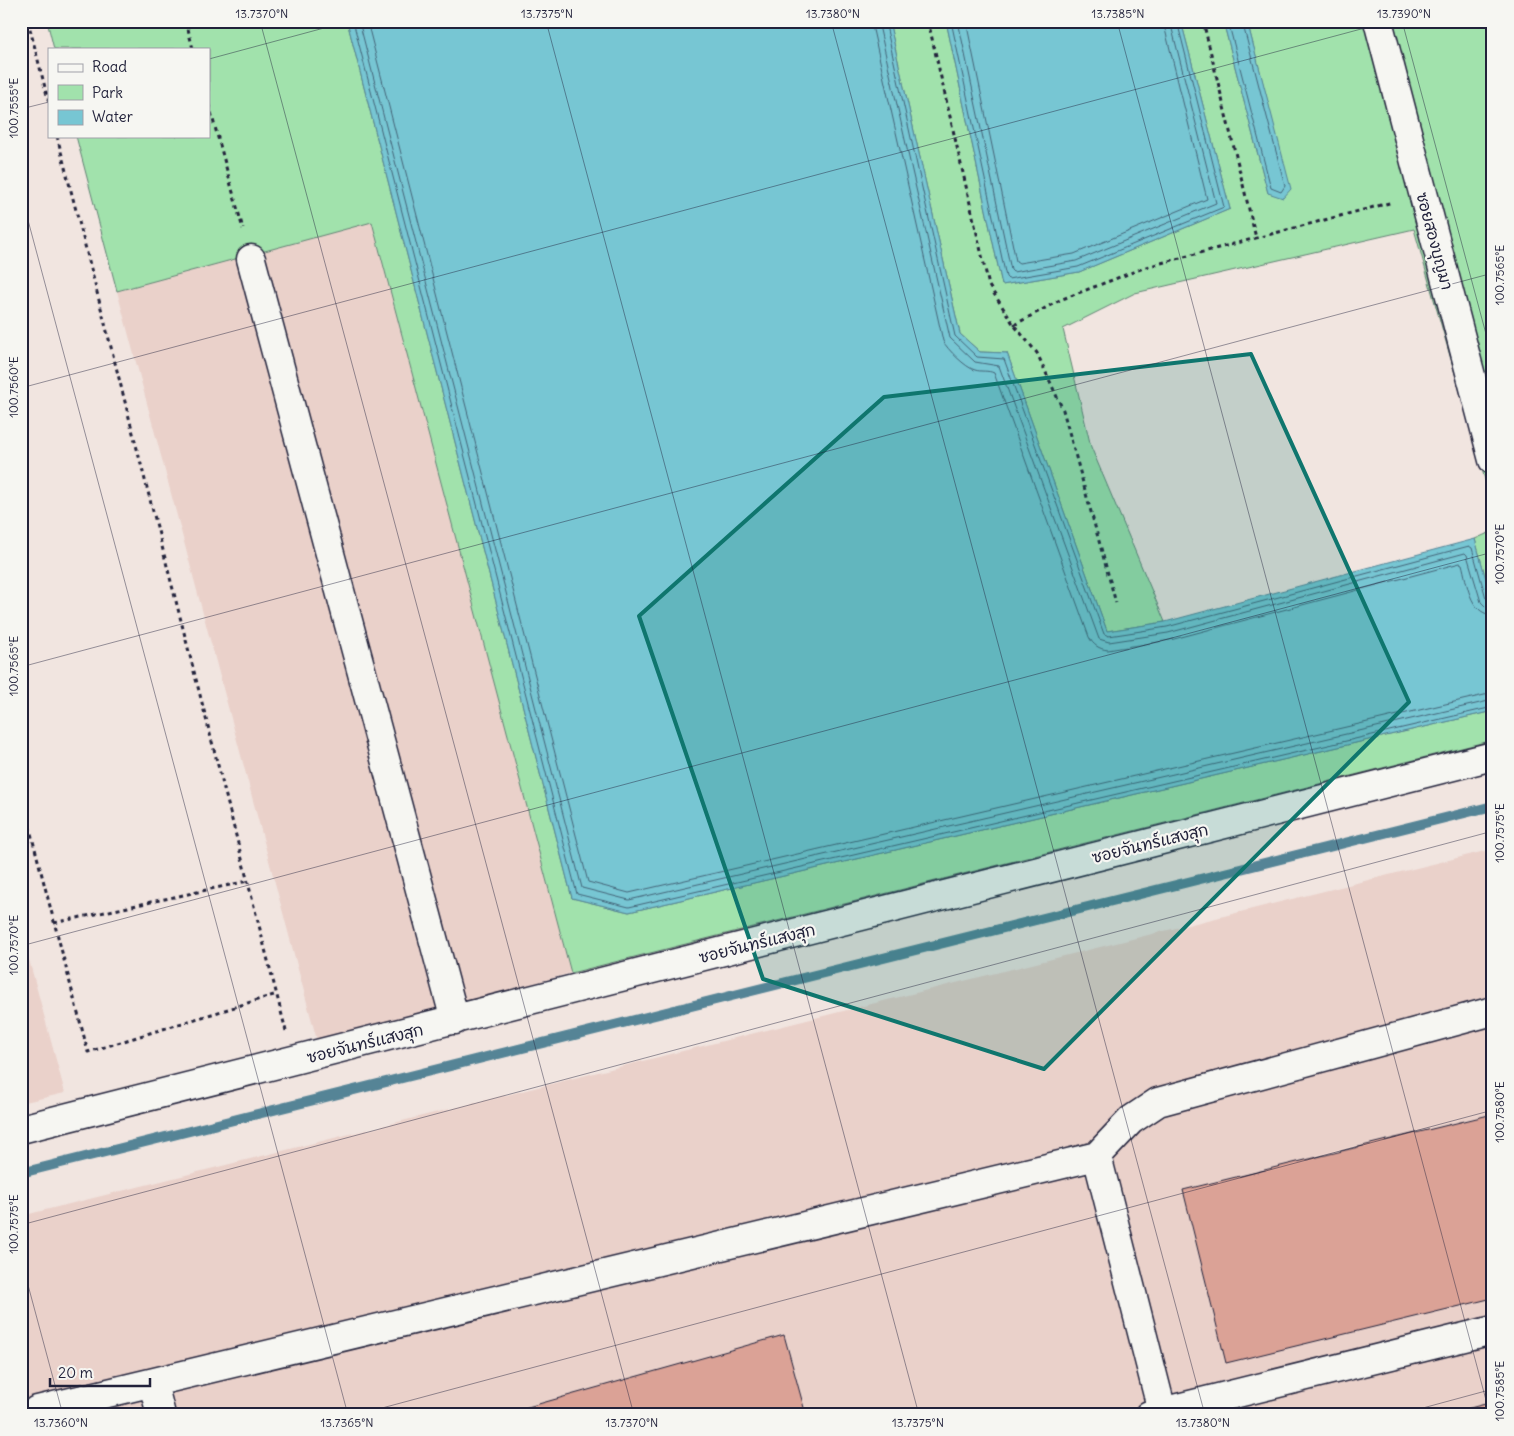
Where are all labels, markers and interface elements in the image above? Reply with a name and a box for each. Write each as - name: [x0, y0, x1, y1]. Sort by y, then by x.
- text: 13.7370°N: [236, 6, 288, 21]
- text: 13.7375°N: [521, 6, 573, 21]
- text: 13.7380°N: [806, 6, 860, 21]
- text: 13.7385°N: [1092, 6, 1144, 21]
- text: 13.7390°N: [1377, 6, 1431, 21]
- legend: [48, 48, 210, 138]
- text: Road: [92, 57, 127, 76]
- text: 100.7555°E: [6, 78, 21, 138]
- text: Park: [92, 83, 123, 102]
- text: Water: [92, 107, 133, 126]
- street label: ซอยสองบุญมา: [1409, 190, 1458, 293]
- text: 100.7565°E: [1492, 245, 1507, 305]
- text: 100.7560°E: [6, 356, 21, 418]
- text: 100.7570°E: [1492, 524, 1507, 584]
- text: 100.7565°E: [6, 636, 21, 696]
- text: 100.7575°E: [1492, 803, 1507, 863]
- street label: ซอยจันทร์แสงสุก: [1089, 818, 1211, 870]
- text: 100.7570°E: [6, 915, 21, 975]
- street label: ซอยจันทร์แสงสุก: [696, 918, 818, 970]
- street label: ซอยจันทร์แสงสุก: [304, 1018, 426, 1070]
- text: 100.7580°E: [1492, 1081, 1507, 1143]
- text: 100.7575°E: [6, 1194, 21, 1254]
- scale bar: [50, 1356, 150, 1388]
- text: 100.7585°E: [1492, 1361, 1507, 1421]
- text: 20 m: [58, 1363, 93, 1382]
- text: 13.7360°N: [34, 1415, 88, 1430]
- text: 13.7365°N: [321, 1415, 373, 1430]
- text: 13.7370°N: [606, 1415, 658, 1430]
- text: 13.7375°N: [892, 1415, 944, 1430]
- text: 13.7380°N: [1176, 1415, 1230, 1430]

